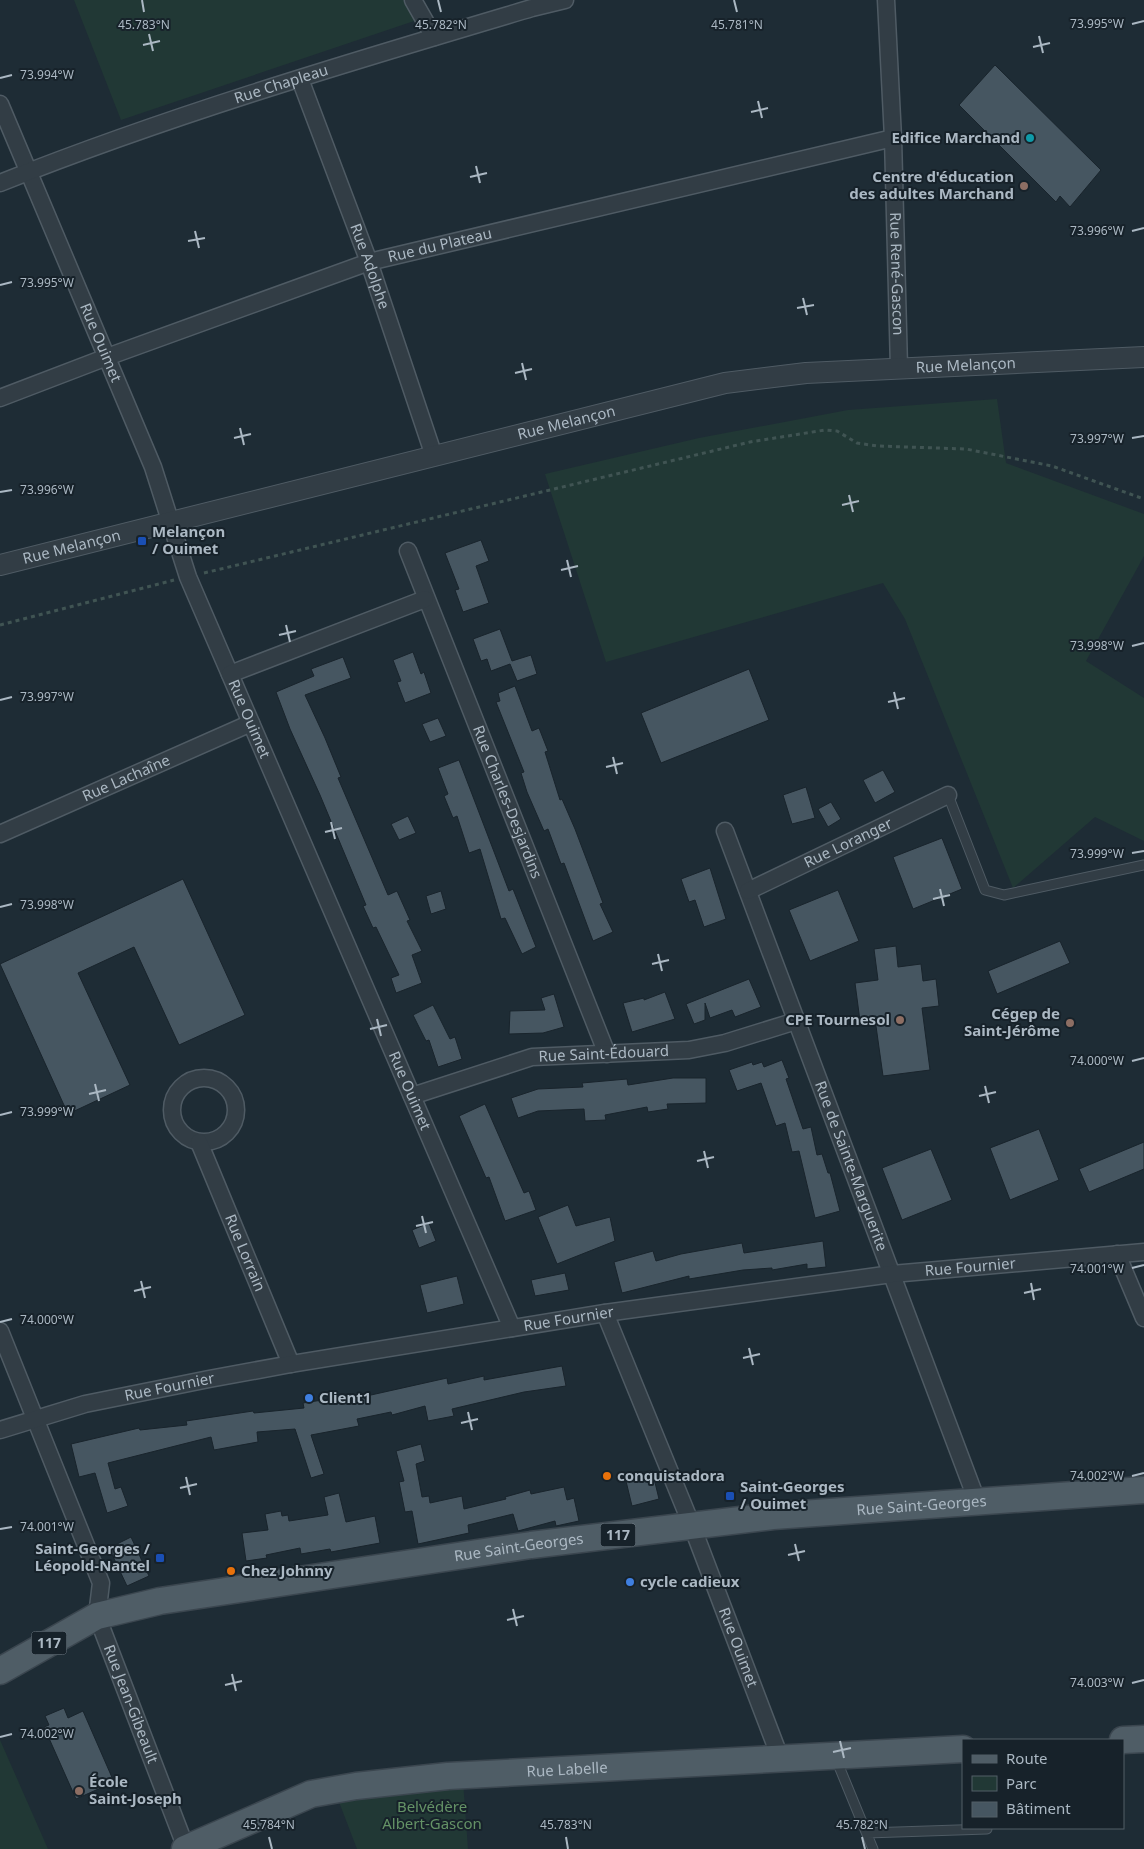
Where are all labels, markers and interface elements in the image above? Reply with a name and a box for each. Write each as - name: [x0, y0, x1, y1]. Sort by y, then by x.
- text: 73.995°W: [1070, 15, 1124, 32]
- text: 45.783°N: [118, 16, 170, 33]
- text: 45.782°N: [415, 16, 467, 33]
- text: 45.781°N: [711, 16, 763, 33]
- street label: Rue Chapleau: [231, 59, 330, 108]
- text: 73.994°W: [20, 66, 74, 83]
- place label: Edifice Marchand: [892, 127, 1020, 147]
- marker: Edifice Marchand: [1024, 132, 1036, 144]
- place label: Centre d'éducation des adultes Marchand: [849, 166, 1014, 203]
- marker: Centre d'éducation des adultes Marchand: [1018, 180, 1030, 192]
- street label: Rue René-Gascon: [886, 212, 909, 336]
- street label: Rue Adolphe: [346, 220, 395, 312]
- street label: Rue du Plateau: [385, 222, 494, 266]
- text: 73.996°W: [1070, 222, 1124, 239]
- text: 73.995°W: [20, 274, 74, 291]
- street label: Rue Ouimet: [76, 300, 127, 385]
- street label: Rue Melançon: [915, 352, 1016, 377]
- street label: Rue Melançon: [515, 400, 617, 444]
- text: 73.997°W: [1070, 430, 1124, 447]
- text: 73.996°W: [20, 481, 74, 498]
- place label: Melançon / Ouimet: [152, 521, 225, 558]
- street label: Rue Melançon: [20, 524, 123, 568]
- marker: Melançon / Ouimet: [136, 535, 148, 547]
- text: 73.998°W: [1070, 637, 1124, 654]
- street label: Rue Ouimet: [224, 676, 276, 762]
- text: 73.997°W: [20, 688, 74, 705]
- street label: Rue Charles-Desjardins: [469, 722, 548, 881]
- street label: Rue Lachaîne: [79, 749, 173, 805]
- street label: Rue Loranger: [800, 812, 895, 872]
- text: 73.999°W: [1070, 845, 1124, 862]
- text: 73.998°W: [20, 896, 74, 913]
- place label: Cégep de Saint-Jérôme: [964, 1003, 1060, 1040]
- place label: CPE Tournesol: [785, 1009, 890, 1029]
- marker: CPE Tournesol: [894, 1014, 906, 1026]
- marker: Cégep de Saint-Jérôme: [1064, 1017, 1076, 1029]
- street label: Rue Saint-Édouard: [538, 1040, 669, 1066]
- street label: Rue Ouimet: [385, 1048, 437, 1133]
- text: 74.000°W: [1070, 1052, 1124, 1069]
- street label: Rue de Sainte-Marguerite: [811, 1078, 893, 1254]
- text: 73.999°W: [20, 1103, 74, 1120]
- street label: Rue Lorrain: [221, 1211, 271, 1294]
- street label: Rue Fournier: [924, 1252, 1016, 1280]
- text: 74.001°W: [1070, 1260, 1124, 1277]
- street label: Rue Fournier: [522, 1301, 615, 1335]
- text: 74.000°W: [20, 1311, 74, 1328]
- street label: Rue Fournier: [123, 1367, 216, 1405]
- place label: Client1: [319, 1387, 371, 1407]
- marker: Client1: [303, 1392, 315, 1404]
- place label: conquistadora: [617, 1465, 725, 1485]
- text: 74.002°W: [1070, 1467, 1124, 1484]
- marker: conquistadora: [601, 1470, 613, 1482]
- place label: Saint-Georges / Ouimet: [740, 1476, 845, 1513]
- marker: Saint-Georges / Ouimet: [724, 1490, 736, 1502]
- street label: Rue Saint-Georges: [856, 1490, 987, 1519]
- text: 74.001°W: [20, 1518, 74, 1535]
- road number: 117: [600, 1524, 636, 1546]
- street label: Rue Saint-Georges: [453, 1528, 584, 1565]
- place label: Saint-Georges / Léopold-Nantel: [35, 1538, 151, 1575]
- marker: Saint-Georges / Léopold-Nantel: [154, 1552, 166, 1564]
- place label: Chez Johnny: [241, 1560, 333, 1580]
- marker: Chez Johnny: [225, 1565, 237, 1577]
- place label: cycle cadieux: [640, 1571, 740, 1591]
- marker: cycle cadieux: [624, 1576, 636, 1588]
- street label: Rue Ouimet: [715, 1604, 764, 1690]
- road number: 117: [32, 1632, 66, 1655]
- street label: Rue Jean-Gibeault: [100, 1641, 164, 1766]
- text: 74.003°W: [1070, 1674, 1124, 1691]
- text: 74.002°W: [20, 1725, 74, 1742]
- legend: [962, 1739, 1124, 1829]
- text: Route: [1006, 1748, 1048, 1768]
- street label: Rue Labelle: [526, 1757, 608, 1781]
- place label: École Saint-Joseph: [89, 1771, 182, 1808]
- text: Parc: [1006, 1773, 1037, 1793]
- marker: École Saint-Joseph: [73, 1785, 85, 1797]
- park label: Belvédère Albert-Gascon: [382, 1796, 482, 1833]
- text: Bâtiment: [1006, 1798, 1071, 1818]
- text: 45.784°N: [243, 1816, 295, 1833]
- text: 45.783°N: [540, 1816, 592, 1833]
- text: 45.782°N: [836, 1816, 888, 1833]

